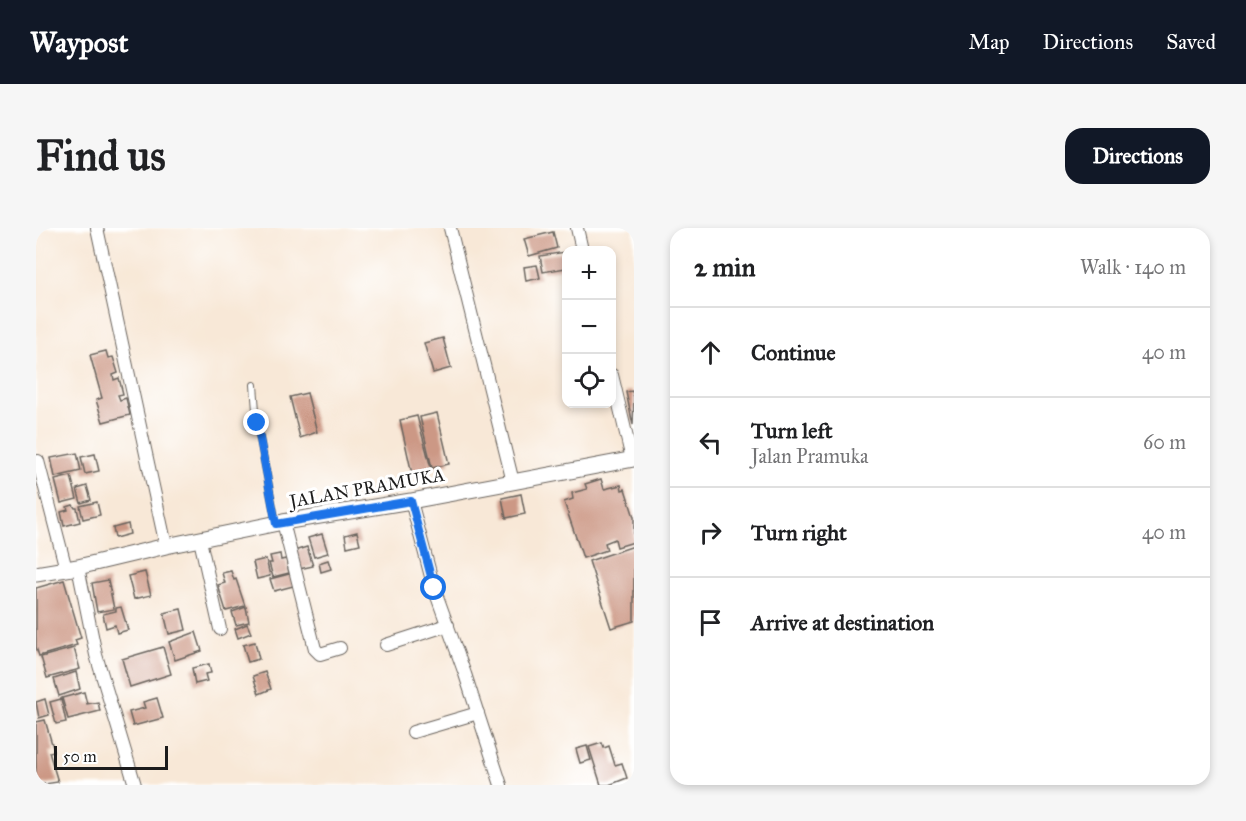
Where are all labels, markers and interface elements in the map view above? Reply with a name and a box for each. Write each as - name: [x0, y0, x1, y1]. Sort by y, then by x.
- text: Waypost: [30, 25, 128, 60]
- text: Map: [969, 29, 1010, 55]
- text: Directions: [1043, 29, 1133, 55]
- text: Saved: [1166, 29, 1216, 55]
- button: Directions: [1065, 128, 1210, 184]
- text: Find us: [36, 130, 166, 182]
- map controls: [562, 246, 616, 408]
- button: +: [562, 246, 616, 300]
- text: 2 min: [694, 251, 755, 283]
- text: Walk · 140 m: [1080, 255, 1186, 279]
- button: −: [562, 300, 616, 354]
- icon: ahead: [694, 336, 727, 369]
- text: Continue: [751, 339, 836, 366]
- text: 40 m: [1142, 340, 1186, 364]
- button: locate: [562, 354, 616, 408]
- route end: [243, 409, 269, 435]
- text: Turn left: [751, 417, 833, 444]
- icon: left: [694, 426, 727, 459]
- text: 60 m: [1143, 430, 1186, 454]
- text: Jalan Pramuka: [751, 444, 868, 468]
- street label: JALAN PRAMUKA: [286, 464, 446, 514]
- icon: right: [694, 516, 727, 549]
- text: Turn right: [751, 519, 847, 546]
- text: 40 m: [1142, 520, 1186, 544]
- route start: [420, 574, 446, 600]
- icon: arrive: [694, 606, 727, 639]
- text: Arrive at destination: [751, 609, 934, 636]
- scale bar: [54, 743, 168, 770]
- text: 50 m: [63, 747, 97, 766]

